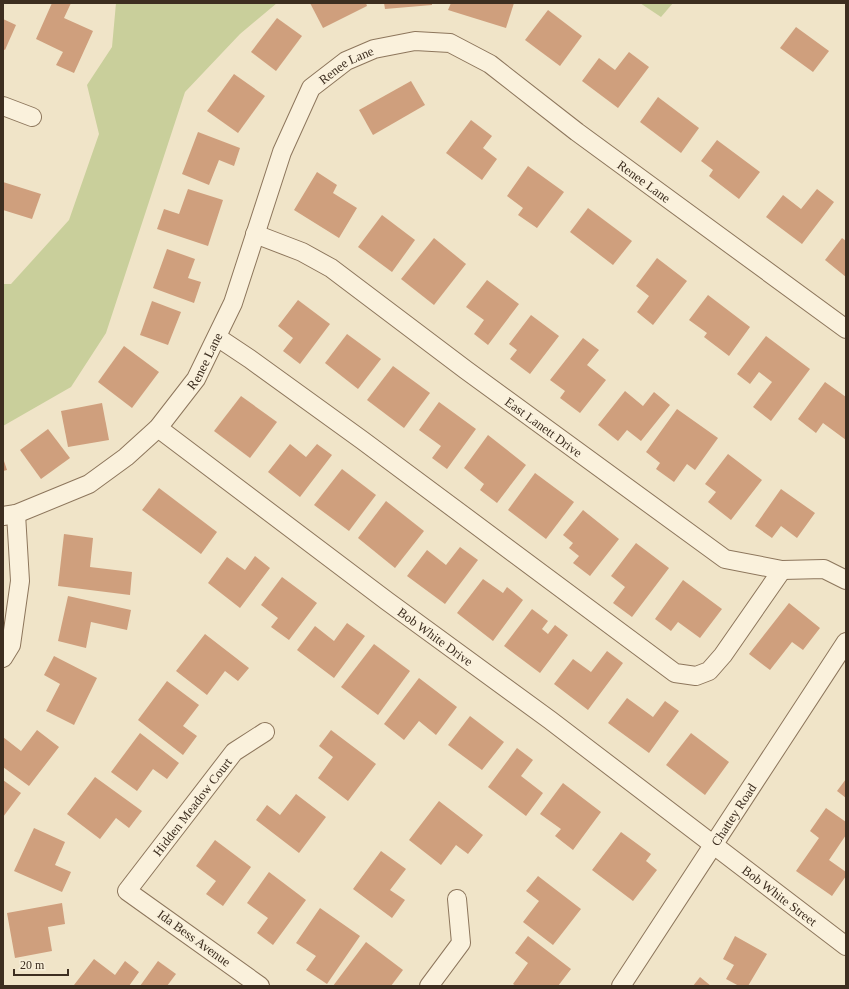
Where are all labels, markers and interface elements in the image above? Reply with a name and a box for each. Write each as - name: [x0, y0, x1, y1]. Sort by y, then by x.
- street label: Renee Lane: [316, 43, 376, 87]
- street label: Renee Lane: [615, 157, 674, 206]
- street label: Renee Lane: [183, 330, 225, 392]
- street label: East Lanett Drive: [502, 394, 586, 460]
- street label: Bob White Drive: [395, 604, 476, 669]
- street label: Hidden Meadow Court: [149, 754, 235, 859]
- street label: Chattey Road: [707, 780, 759, 848]
- street label: Bob White Street: [739, 862, 821, 929]
- street label: Ida Bess Avenue: [155, 907, 234, 970]
- scale bar: [14, 951, 68, 977]
- text: 20 m: [20, 958, 45, 972]

